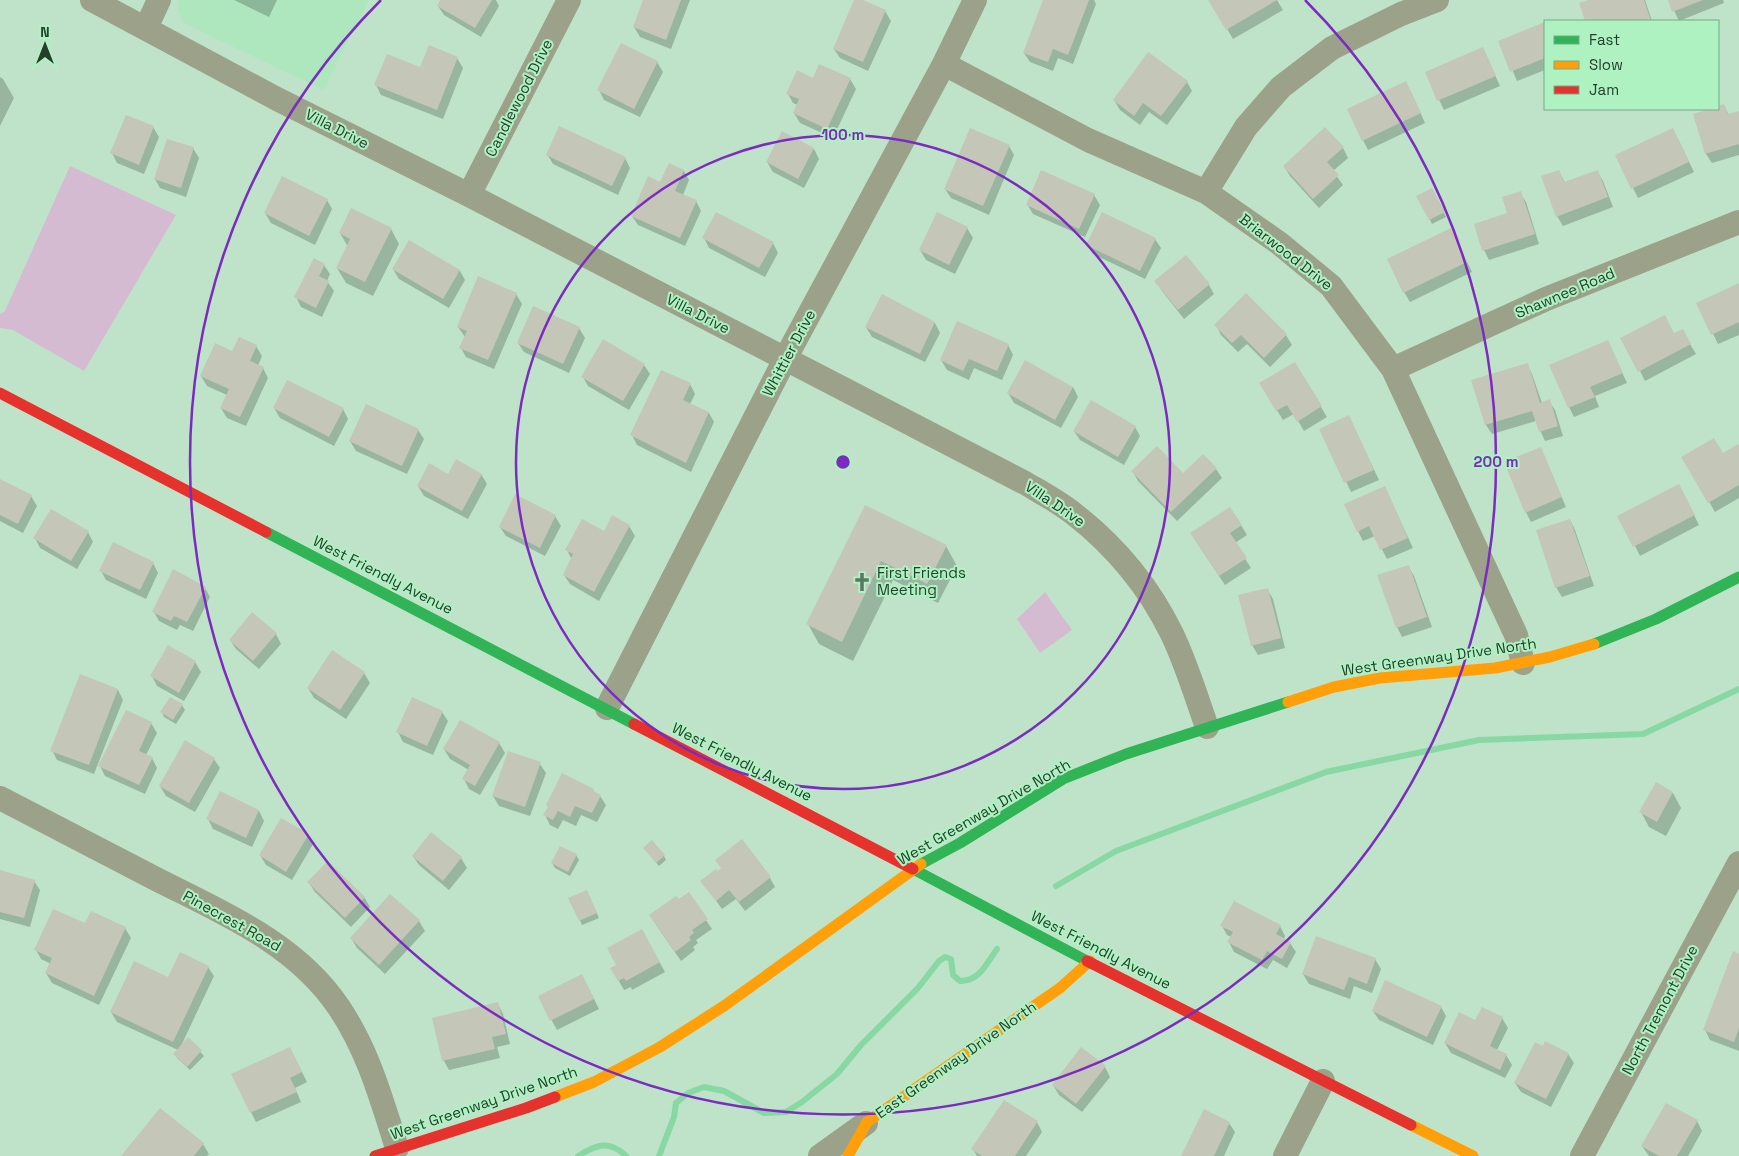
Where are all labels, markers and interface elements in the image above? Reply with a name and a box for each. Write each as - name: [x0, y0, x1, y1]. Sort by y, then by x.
- north arrow: [20, 20, 70, 70]
- legend: [1544, 20, 1719, 110]
- text: N: [40, 23, 50, 41]
- text: Fast: [1589, 30, 1620, 49]
- street label: Candlewood Drive: [481, 36, 556, 160]
- text: Slow: [1589, 55, 1623, 74]
- text: Jam: [1589, 80, 1619, 99]
- street label: Villa Drive: [302, 104, 372, 153]
- text: 100 m: [822, 125, 864, 144]
- street label: Briarwood Drive: [1236, 209, 1337, 294]
- street label: Shawnee Road: [1512, 263, 1618, 322]
- street label: Villa Drive: [663, 289, 733, 338]
- street label: Whittier Drive: [758, 306, 819, 399]
- text: 200 m: [1474, 452, 1518, 471]
- centre of rings: [834, 453, 852, 471]
- street label: Villa Drive: [1021, 476, 1089, 531]
- street label: West Friendly Avenue: [310, 531, 457, 618]
- place label: First Friends Meeting: [877, 563, 966, 599]
- church icon: First Friends Meeting: [851, 571, 873, 593]
- street label: West Greenway Drive North: [1340, 633, 1538, 680]
- street label: West Friendly Avenue: [669, 718, 816, 805]
- street label: West Greenway Drive North: [894, 754, 1074, 869]
- street label: Pinecrest Road: [180, 886, 285, 955]
- street label: West Friendly Avenue: [1028, 906, 1175, 993]
- street label: North Tremont Drive: [1617, 942, 1702, 1078]
- street label: East Greenway Drive North: [872, 997, 1040, 1122]
- street label: West Greenway Drive North: [388, 1062, 580, 1144]

